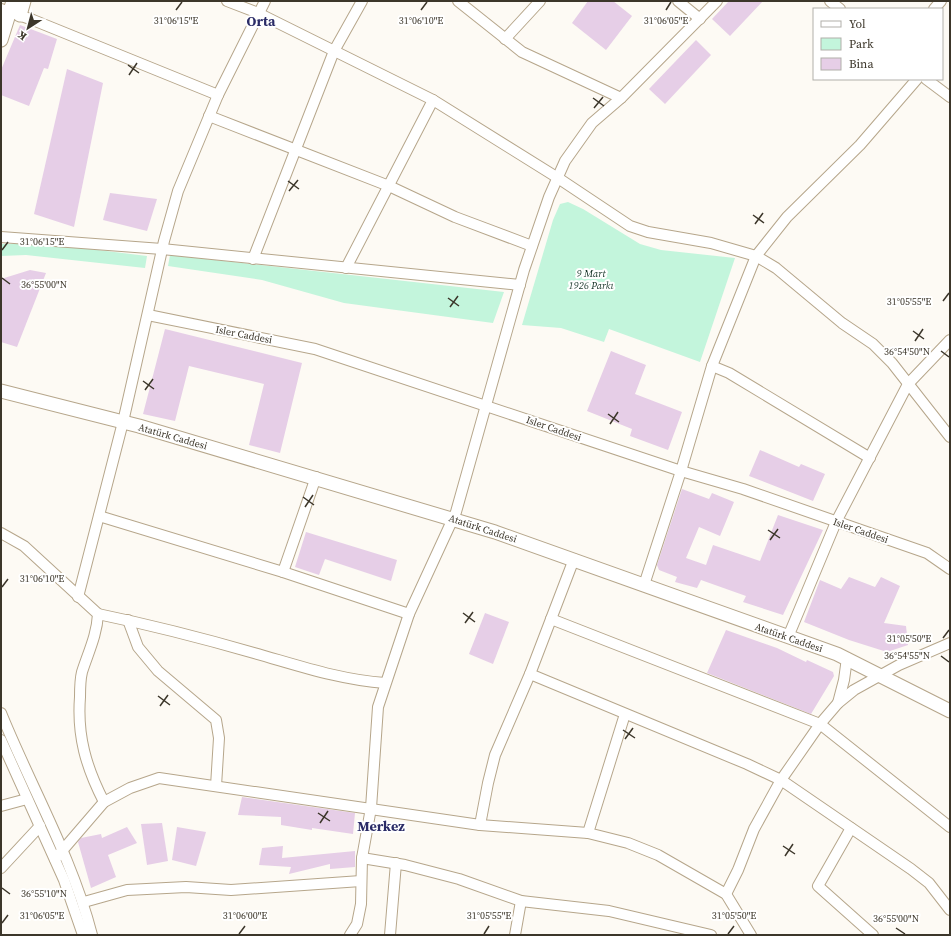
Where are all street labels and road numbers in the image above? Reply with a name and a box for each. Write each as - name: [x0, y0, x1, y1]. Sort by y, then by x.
- street label: Isler Caddesi: [214, 323, 273, 346]
- street label: Isler Caddesi: [525, 413, 583, 444]
- street label: Atatürk Caddesi: [137, 420, 209, 453]
- street label: Atatürk Caddesi: [447, 511, 519, 546]
- street label: Isler Caddesi: [832, 515, 890, 546]
- street label: Atatürk Caddesi: [753, 620, 825, 655]

